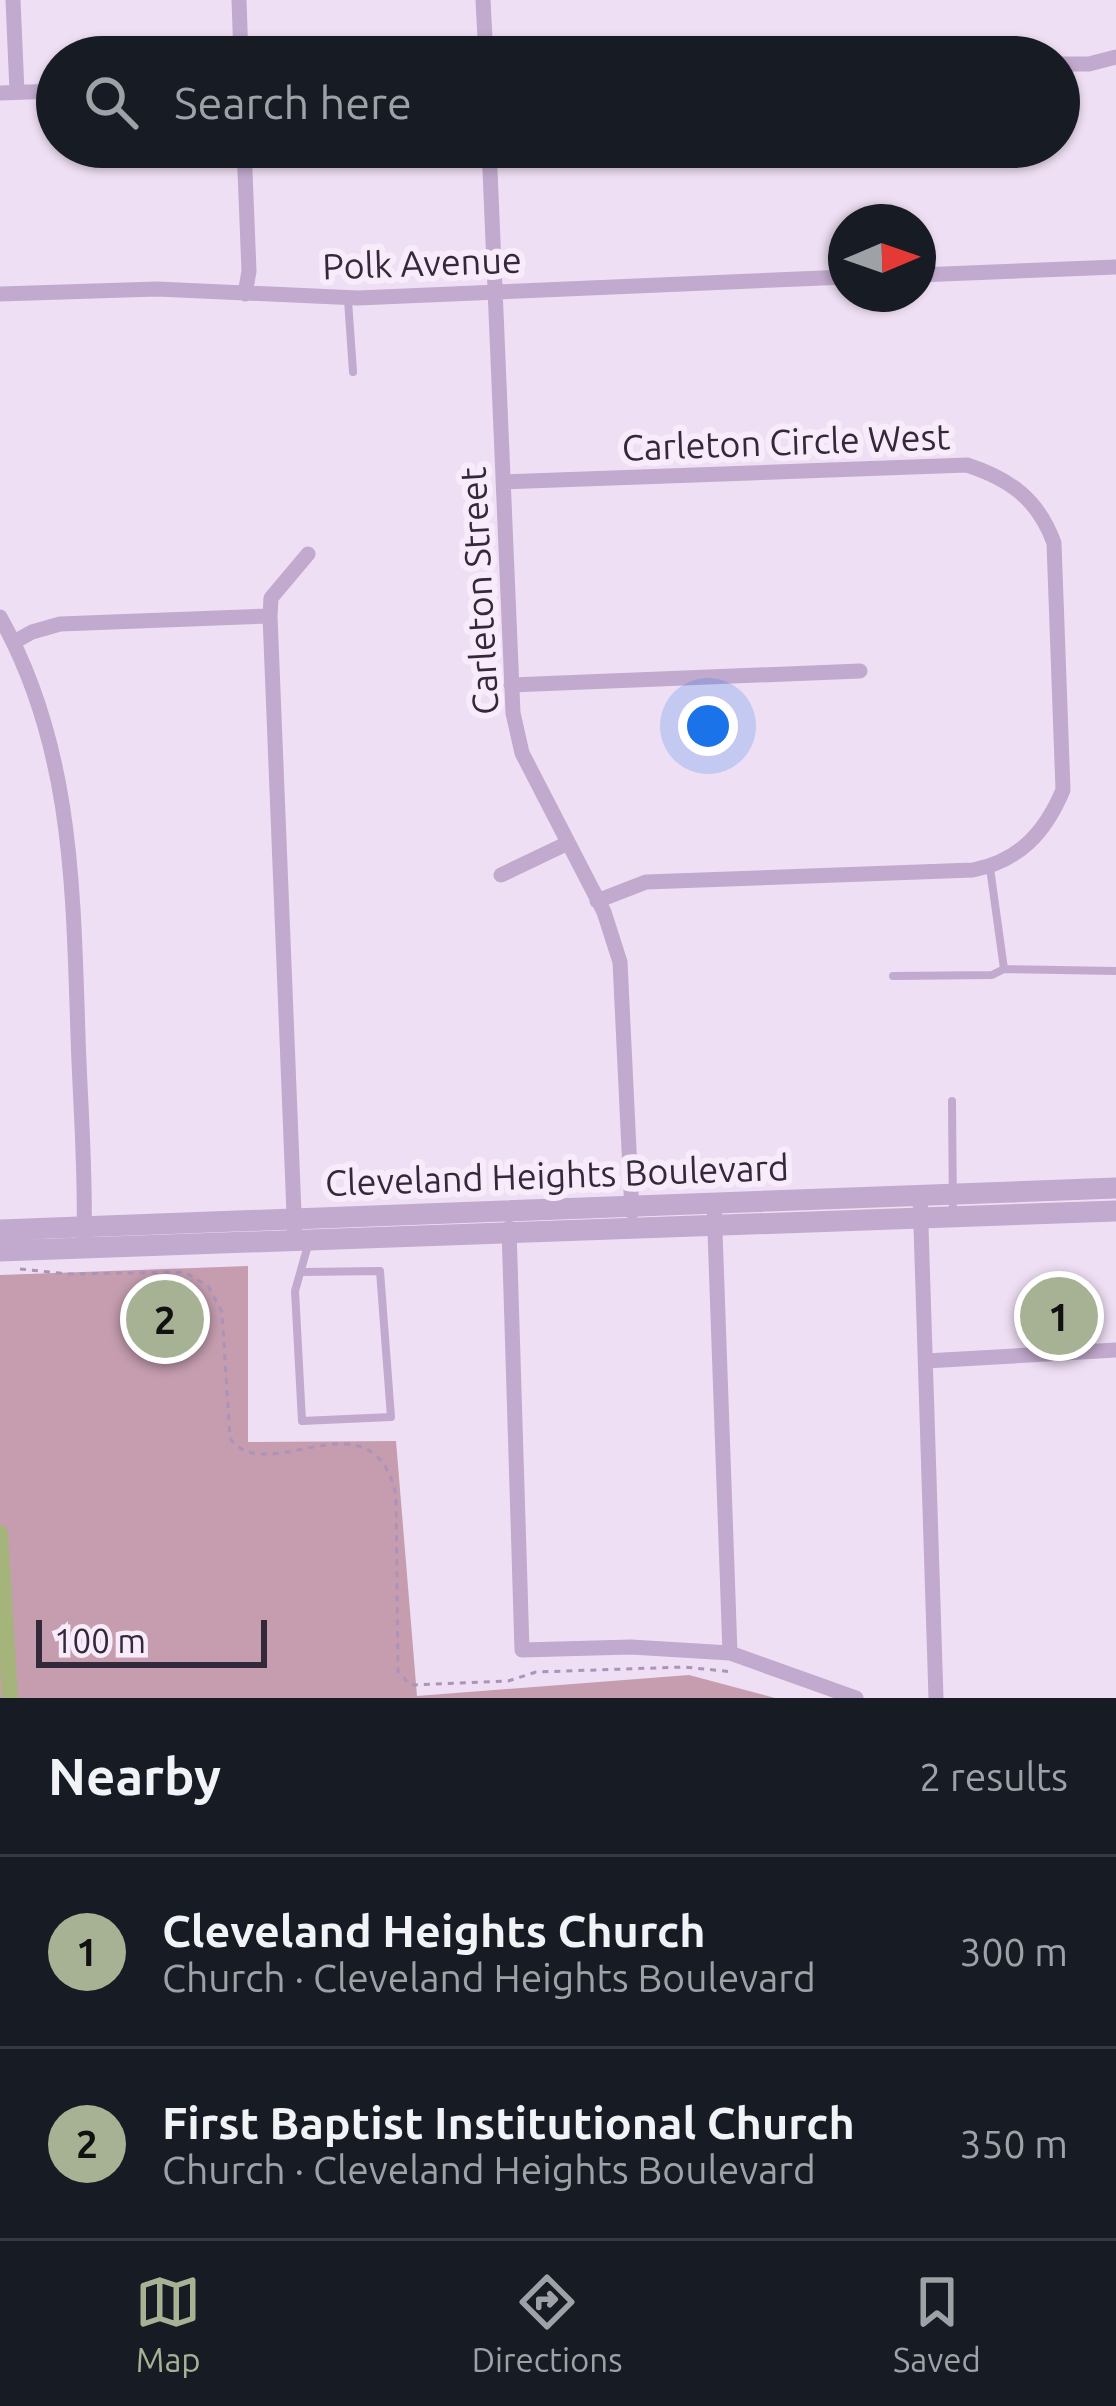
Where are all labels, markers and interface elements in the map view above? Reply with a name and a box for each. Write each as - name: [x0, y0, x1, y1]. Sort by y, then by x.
- search box: [36, 36, 1080, 168]
- icon: search: [78, 69, 144, 135]
- text: Search here: [174, 77, 412, 128]
- north arrow: [828, 204, 936, 312]
- street label: Polk Avenue: [322, 239, 522, 286]
- street label: Carleton Circle West: [621, 415, 951, 468]
- street label: Carleton Street: [452, 466, 505, 716]
- your location: [678, 696, 738, 756]
- street label: Cleveland Heights Boulevard: [324, 1146, 790, 1203]
- pin: 1: [1020, 1271, 1098, 1361]
- pin: 2: [126, 1274, 204, 1364]
- scale bar: [36, 1614, 267, 1667]
- text: 100 m: [54, 1622, 146, 1659]
- text: Nearby: [48, 1747, 221, 1805]
- text: 2 results: [919, 1755, 1068, 1798]
- text: Cleveland Heights Church: [162, 1905, 706, 1956]
- text: 1: [76, 1930, 98, 1973]
- text: 300 m: [959, 1930, 1068, 1973]
- text: Church · Cleveland Heights Boulevard: [162, 1956, 816, 1999]
- text: First Baptist Institutional Church: [162, 2097, 855, 2148]
- text: 2: [76, 2122, 98, 2165]
- text: 350 m: [959, 2122, 1068, 2165]
- text: Church · Cleveland Heights Boulevard: [162, 2148, 816, 2191]
- tab: Map: [135, 2269, 201, 2378]
- tab: Directions: [472, 2269, 622, 2378]
- tab: Saved: [893, 2269, 981, 2378]

